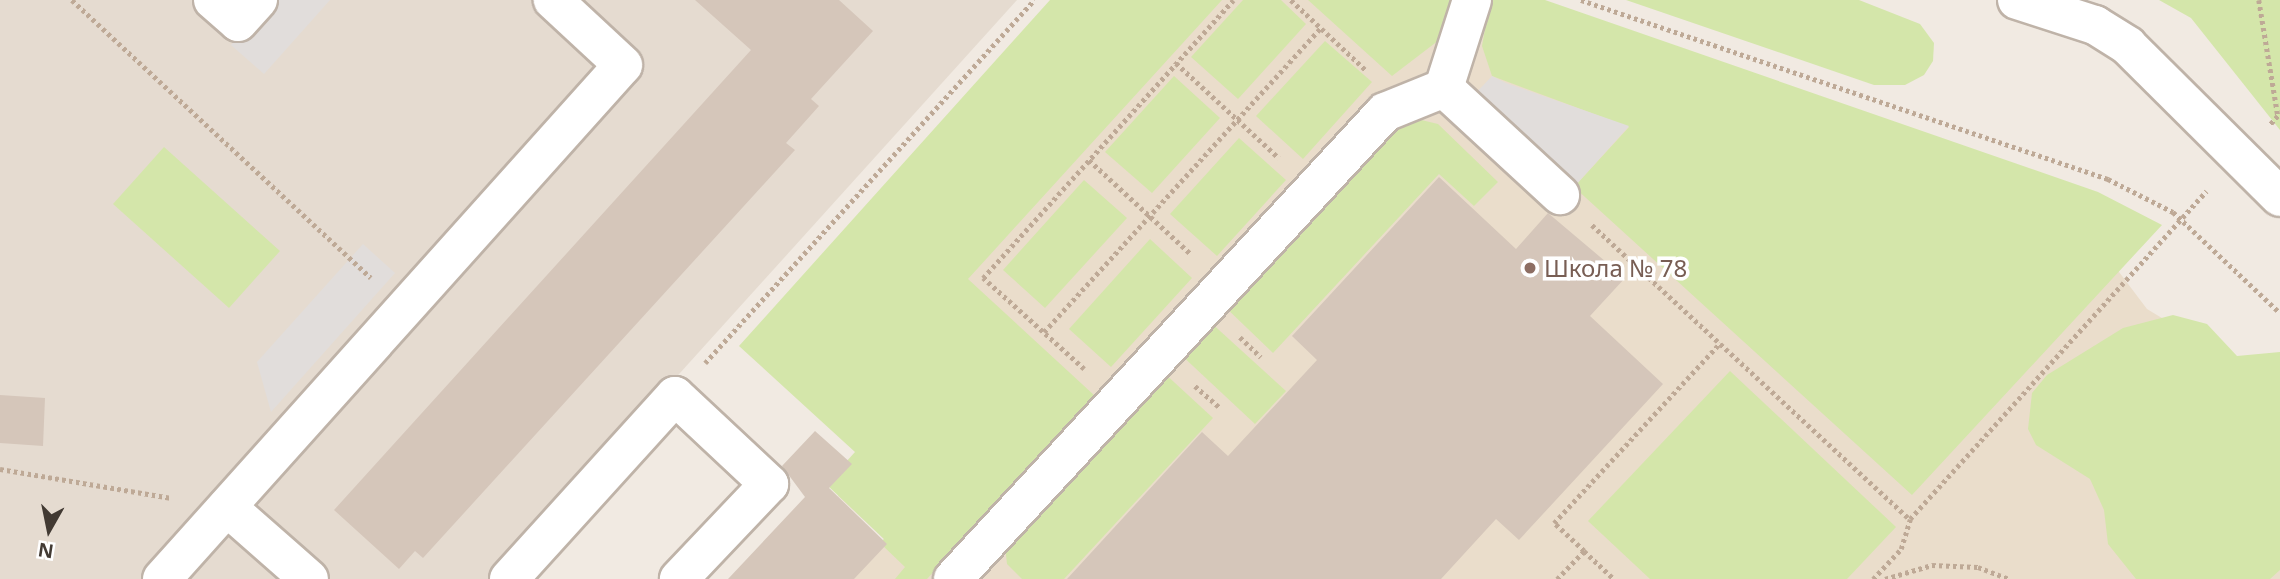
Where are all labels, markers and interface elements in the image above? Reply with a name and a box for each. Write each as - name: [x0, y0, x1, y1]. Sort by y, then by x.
- place label: Школа № 78: [1544, 254, 1687, 282]
- marker: Школа № 78: [1522, 260, 1538, 276]
- north arrow: [14, 495, 84, 565]
- text: N: [36, 537, 55, 565]

